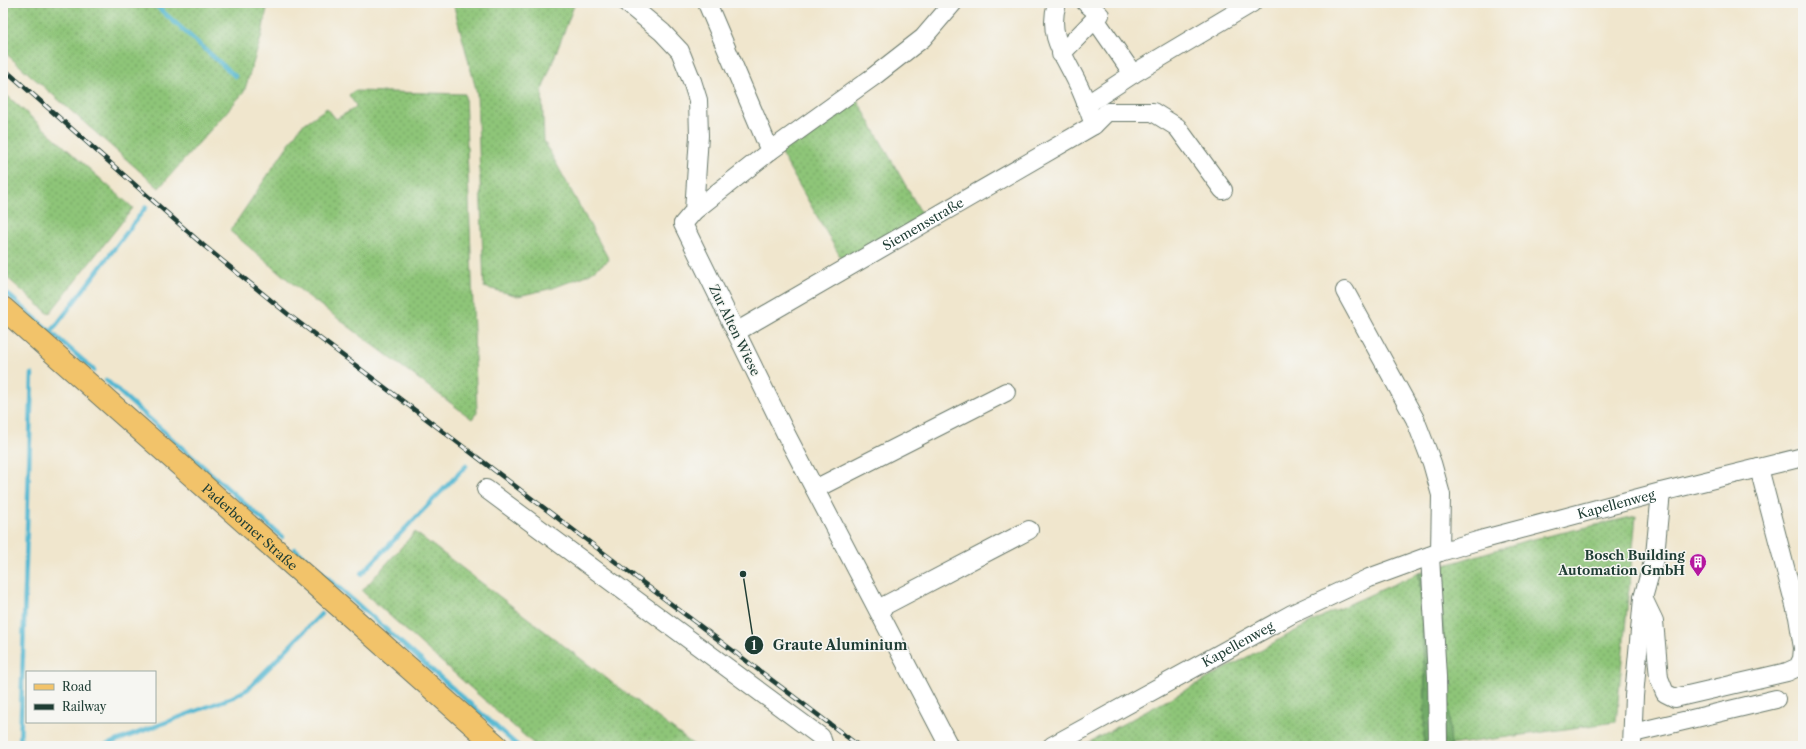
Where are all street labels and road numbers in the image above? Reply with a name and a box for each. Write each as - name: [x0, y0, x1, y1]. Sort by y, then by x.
- street label: Siemensstraße: [880, 194, 966, 254]
- street label: Zur Alten Wiese: [706, 282, 764, 378]
- street label: Paderborner Straße: [199, 480, 301, 574]
- street label: Kapellenweg: [1575, 486, 1657, 522]
- street label: Kapellenweg: [1199, 618, 1277, 670]

